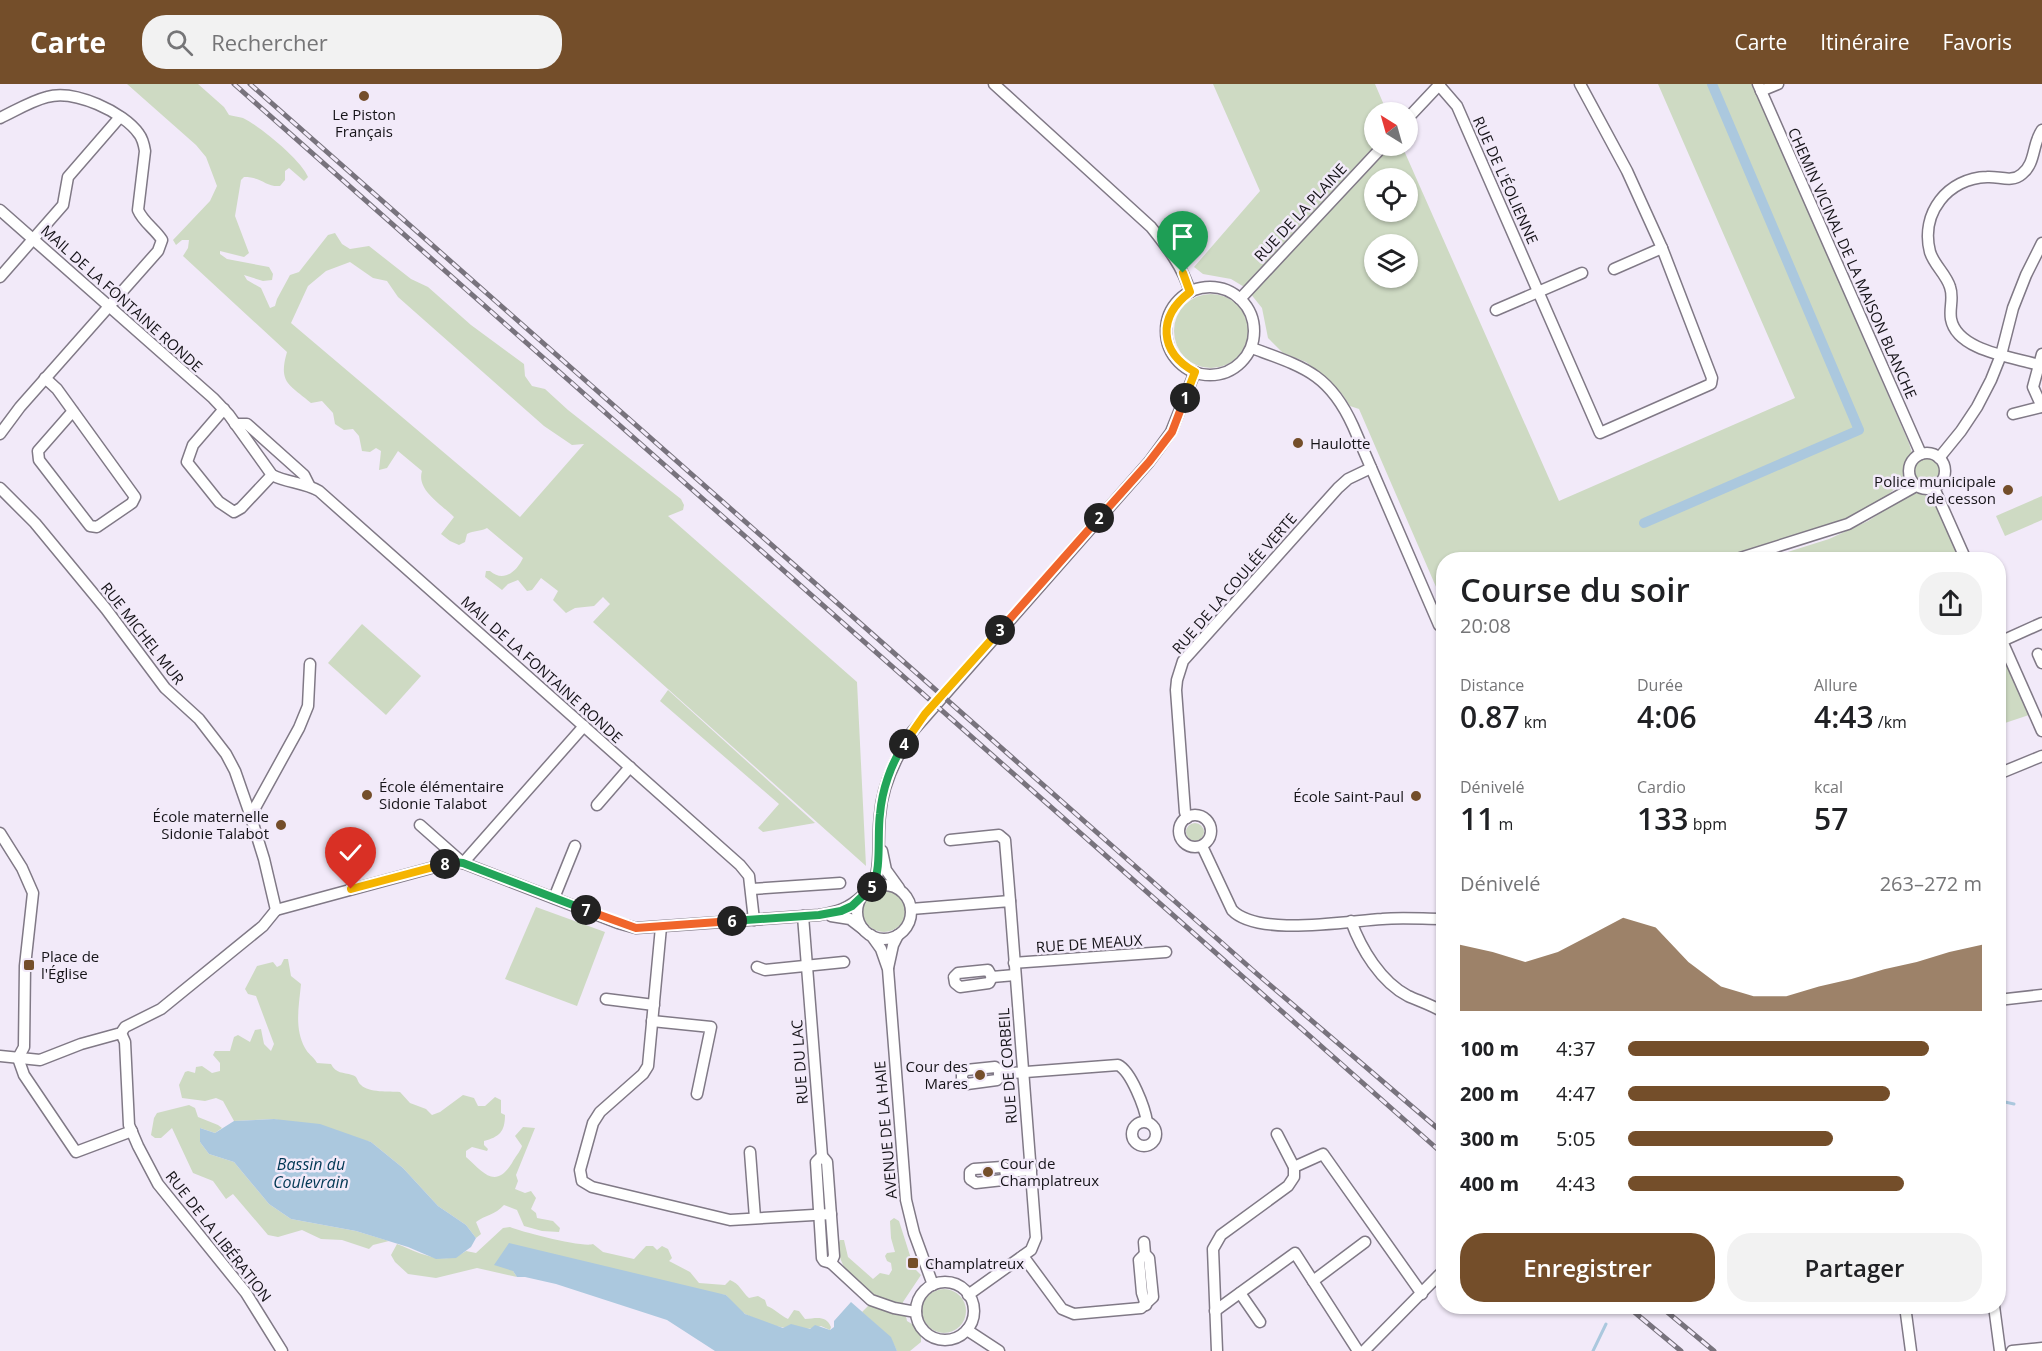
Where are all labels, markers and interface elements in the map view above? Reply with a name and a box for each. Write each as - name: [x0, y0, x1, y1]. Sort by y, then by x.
- search box: [142, 15, 562, 69]
- text: Carte: [30, 23, 106, 61]
- icon: search: [163, 26, 196, 59]
- text: Rechercher: [211, 27, 328, 57]
- text: Carte: [1734, 28, 1787, 56]
- text: Itinéraire: [1820, 28, 1909, 56]
- text: Favoris: [1942, 28, 2012, 56]
- marker: Le Piston Français: [357, 89, 371, 103]
- north arrow: [1364, 102, 1418, 156]
- map controls: [1364, 102, 1418, 288]
- place label: Le Piston Français: [332, 104, 396, 141]
- street label: RUE DE L'ÉOLIENNE: [1469, 113, 1543, 247]
- street label: CHEMIN VICINAL DE LA MAISON BLANCHE: [1784, 124, 1922, 402]
- street label: RUE DE LA PLAINE: [1249, 159, 1351, 265]
- button: locate: [1364, 168, 1418, 222]
- pin: [1157, 211, 1208, 273]
- street label: MAIL DE LA FONTAINE RONDE: [37, 220, 207, 376]
- icon: arrive: [1166, 220, 1199, 253]
- button: layers: [1364, 234, 1418, 288]
- pin: 1: [1170, 383, 1200, 413]
- text: 1: [1180, 387, 1190, 409]
- place label: Haulotte: [1310, 433, 1371, 453]
- marker: Haulotte: [1291, 436, 1305, 450]
- place label: Police municipale de cesson: [1874, 471, 1996, 508]
- marker: Police municipale de cesson: [2001, 483, 2015, 497]
- pin: 2: [1084, 503, 1114, 533]
- text: 2: [1094, 507, 1104, 529]
- street label: RUE DE LA COULÉE VERTE: [1167, 508, 1301, 658]
- text: Course du soir: [1460, 567, 1690, 612]
- button: share: [1919, 572, 1982, 635]
- street label: RUE MICHEL MUR: [97, 578, 190, 689]
- street label: MAIL DE LA FONTAINE RONDE: [457, 591, 627, 747]
- text: 20:08: [1460, 612, 1511, 639]
- pin: 3: [985, 615, 1015, 645]
- text: 3: [995, 619, 1005, 641]
- text: Distance: [1460, 674, 1524, 696]
- text: Durée: [1637, 674, 1683, 696]
- text: Allure: [1814, 674, 1858, 696]
- text: 0.87: [1460, 696, 1520, 737]
- text: 4:06: [1637, 696, 1697, 737]
- text: 4:43: [1814, 696, 1874, 737]
- text: km: [1520, 711, 1547, 733]
- text: /km: [1874, 711, 1907, 733]
- pin: 4: [889, 729, 919, 759]
- text: 4: [899, 733, 909, 755]
- place label: École élémentaire Sidonie Talabot: [379, 776, 504, 813]
- text: Dénivelé: [1460, 776, 1524, 798]
- text: Cardio: [1637, 776, 1686, 798]
- text: kcal: [1814, 776, 1843, 798]
- place label: École Saint-Paul: [1293, 786, 1404, 806]
- marker: École élémentaire Sidonie Talabot: [360, 788, 374, 802]
- marker: École Saint-Paul: [1409, 789, 1423, 803]
- text: 11: [1460, 798, 1494, 839]
- text: 133: [1637, 798, 1688, 839]
- text: 57: [1814, 798, 1848, 839]
- place label: École maternelle Sidonie Talabot: [153, 806, 269, 843]
- text: m: [1494, 813, 1513, 835]
- text: bpm: [1688, 813, 1727, 835]
- marker: École maternelle Sidonie Talabot: [274, 818, 288, 832]
- pin: [325, 827, 376, 889]
- icon: check: [334, 836, 367, 869]
- pin: 8: [430, 849, 460, 879]
- text: 8: [440, 853, 450, 875]
- text: Dénivelé: [1460, 870, 1541, 897]
- text: 263–272 m: [1880, 870, 1982, 897]
- pin: 5: [857, 872, 887, 902]
- text: 5: [867, 876, 877, 898]
- pin: 7: [571, 895, 601, 925]
- text: 7: [581, 899, 591, 921]
- pin: 6: [717, 906, 747, 936]
- text: 6: [727, 910, 737, 932]
- street label: RUE DE MEAUX: [1035, 929, 1143, 957]
- place label: Place de l'Église: [41, 946, 99, 983]
- marker: Place de l'Église: [22, 958, 36, 972]
- street label: RUE DE CORBEIL: [993, 1007, 1021, 1125]
- street label: RUE DU LAC: [786, 1019, 812, 1105]
- text: 100 m: [1460, 1035, 1519, 1062]
- text: 4:37: [1556, 1035, 1596, 1062]
- place label: Cour des Mares: [906, 1056, 968, 1093]
- street label: AVENUE DE LA HAIE: [869, 1060, 901, 1200]
- marker: Cour des Mares: [973, 1068, 987, 1082]
- text: 200 m: [1460, 1080, 1519, 1107]
- text: 4:47: [1556, 1080, 1596, 1107]
- text: 300 m: [1460, 1125, 1519, 1152]
- text: 5:05: [1556, 1125, 1596, 1152]
- water label: Bassin du Coulevrain: [273, 1153, 349, 1193]
- place label: Cour de Champlatreux: [1000, 1153, 1099, 1190]
- marker: Cour de Champlatreux: [981, 1165, 995, 1179]
- street label: RUE DE LA LIBÉRATION: [162, 1166, 276, 1306]
- text: 400 m: [1460, 1170, 1519, 1197]
- text: 4:43: [1556, 1170, 1596, 1197]
- button: Enregistrer: [1460, 1233, 1715, 1302]
- button: Partager: [1727, 1233, 1982, 1302]
- place label: Champlatreux: [925, 1253, 1024, 1273]
- marker: Champlatreux: [906, 1256, 920, 1270]

